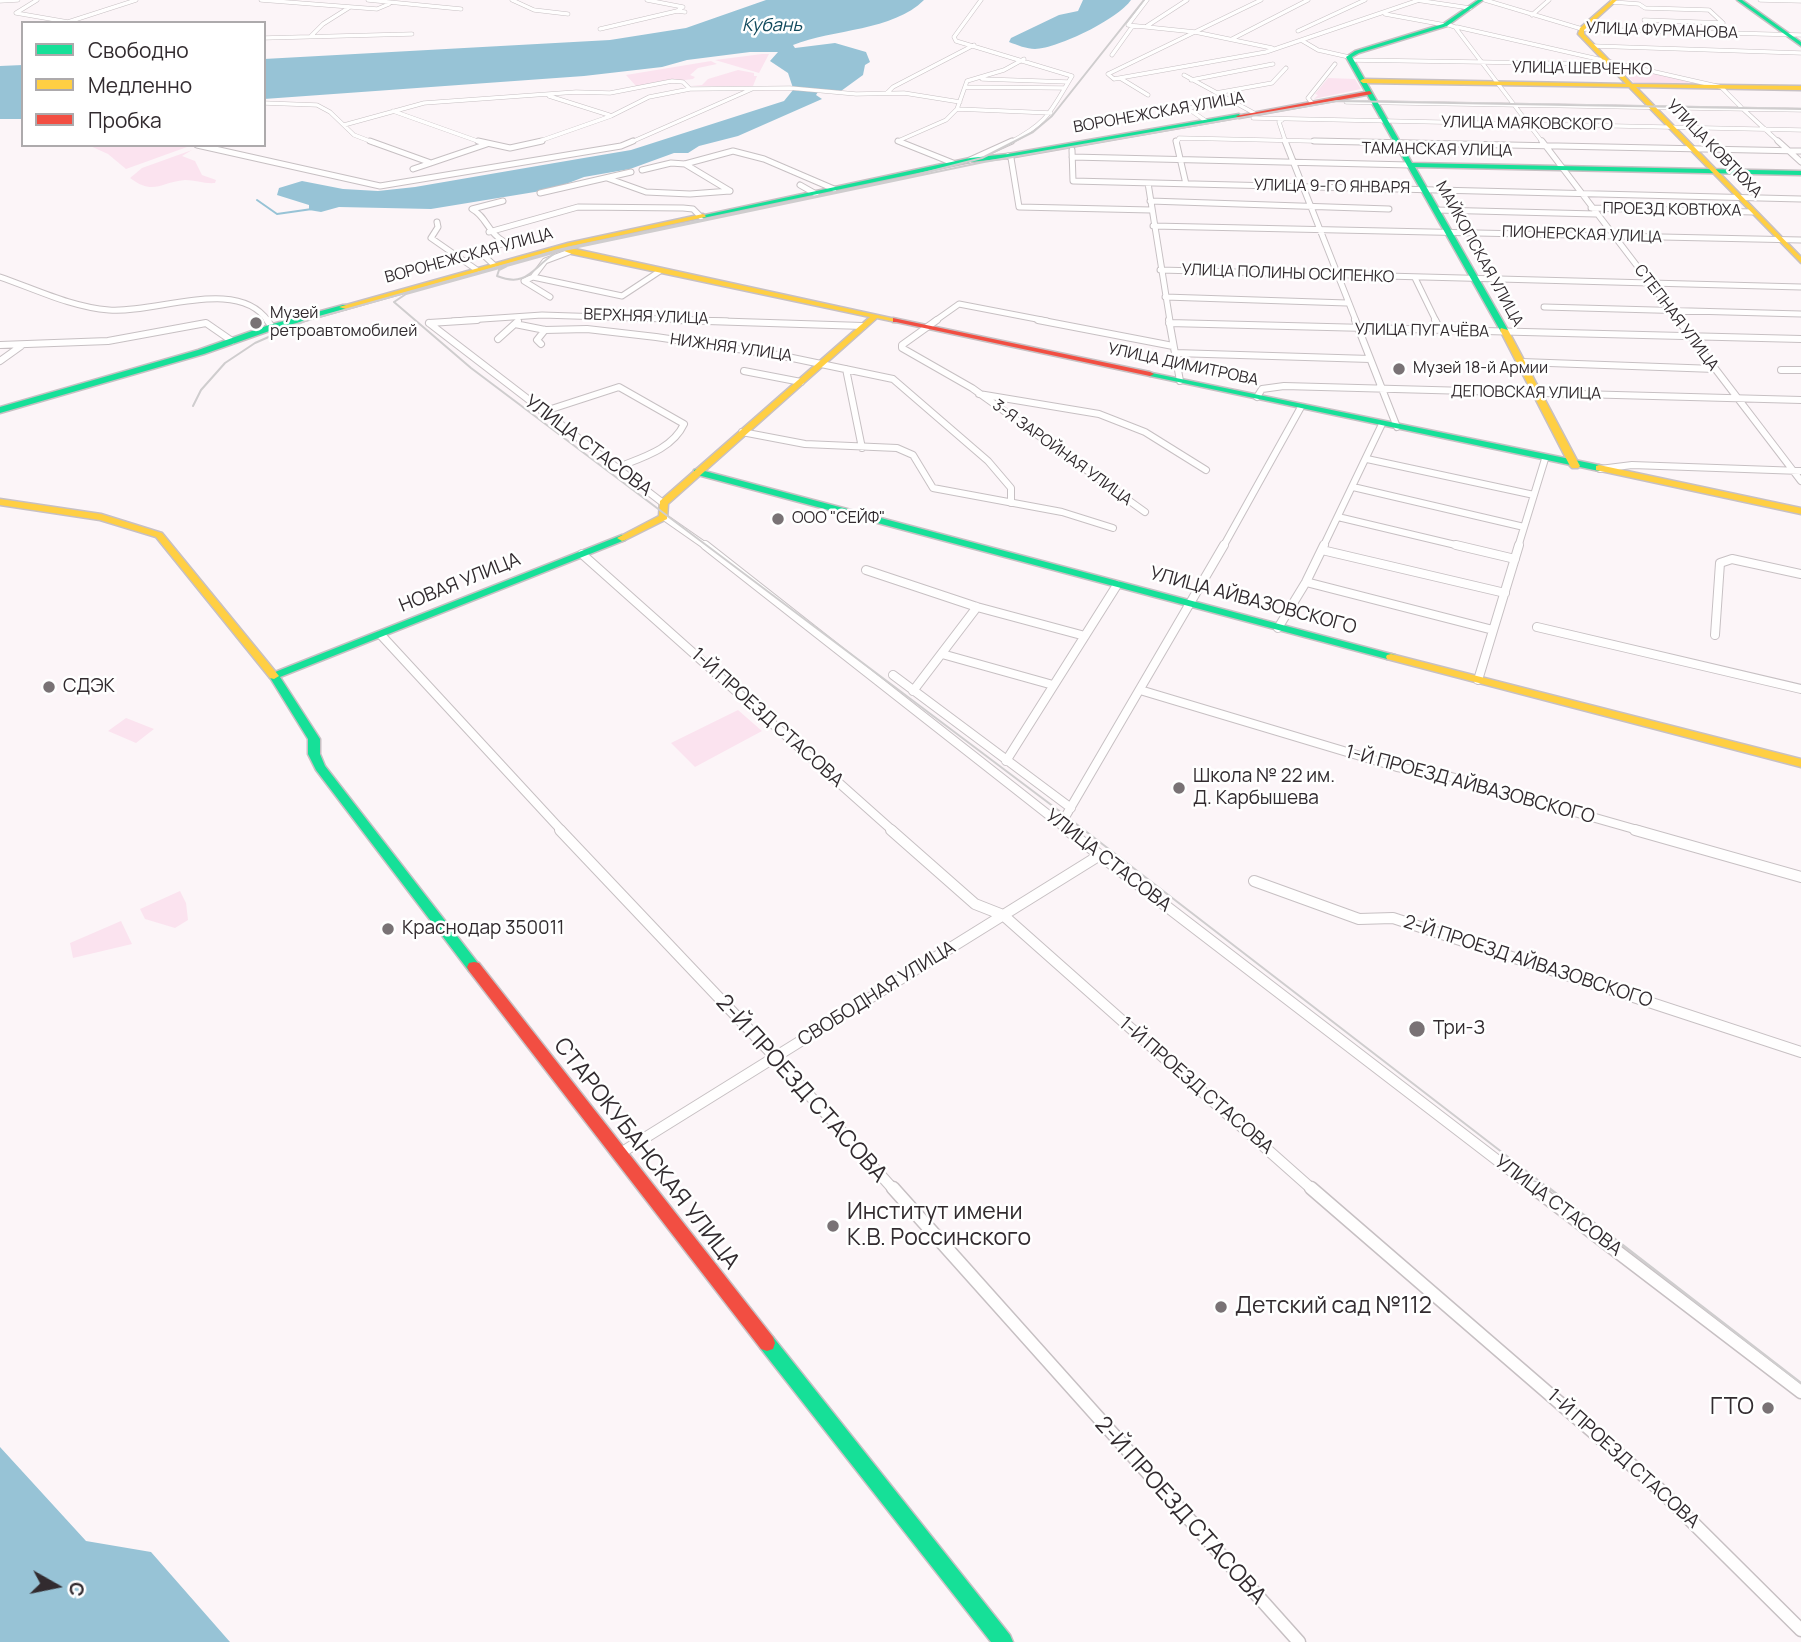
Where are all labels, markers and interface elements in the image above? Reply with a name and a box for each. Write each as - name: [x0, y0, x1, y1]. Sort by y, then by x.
- water label: Кубань: [742, 15, 802, 37]
- street label: УЛИЦА ФУРМАНОВА: [1586, 19, 1738, 43]
- legend: [21, 21, 266, 147]
- text: Свободно: [88, 36, 189, 64]
- street label: УЛИЦА ШЕВЧЕНКО: [1512, 58, 1652, 80]
- text: Медленно: [88, 71, 192, 99]
- street label: ВОРОНЕЖСКАЯ УЛИЦА: [1072, 88, 1246, 138]
- street label: УЛИЦА КОВТЮХА: [1662, 96, 1766, 202]
- text: Пробка: [88, 106, 162, 134]
- street label: УЛИЦА МАЯКОВСКОГО: [1441, 113, 1613, 135]
- street label: ТАМАНСКАЯ УЛИЦА: [1361, 139, 1513, 161]
- street label: УЛИЦА 9-ГО ЯНВАРЯ: [1254, 176, 1410, 198]
- street label: МАЙКОПСКАЯ УЛИЦА: [1431, 178, 1527, 330]
- street label: ПРОЕЗД КОВТЮХА: [1602, 199, 1742, 221]
- street label: ПИОНЕРСКАЯ УЛИЦА: [1502, 223, 1662, 247]
- street label: ВОРОНЕЖСКАЯ УЛИЦА: [383, 224, 555, 288]
- street label: УЛИЦА ПОЛИНЫ ОСИПЕНКО: [1181, 261, 1395, 287]
- street label: СТЕПНАЯ УЛИЦА: [1630, 261, 1722, 375]
- place label: Музей ретроавтомобилей: [270, 304, 417, 342]
- street label: ВЕРХНЯЯ УЛИЦА: [583, 305, 709, 329]
- marker: Музей ретроавтомобилей: [248, 315, 264, 331]
- street label: УЛИЦА ПУГАЧЁВА: [1355, 320, 1489, 342]
- street label: НИЖНЯЯ УЛИЦА: [669, 330, 793, 366]
- street label: УЛИЦА ДИМИТРОВА: [1106, 340, 1260, 390]
- place label: Музей 18-й Армии: [1413, 359, 1548, 379]
- marker: Музей 18-й Армии: [1391, 361, 1407, 377]
- street label: ДЕПОВСКАЯ УЛИЦА: [1451, 382, 1601, 404]
- street label: УЛИЦА СТАСОВА: [520, 391, 656, 501]
- street label: 3-Я ЗАРОЙНАЯ УЛИЦА: [989, 396, 1135, 510]
- place label: ООО "СЕЙФ": [792, 509, 885, 529]
- marker: ООО "СЕЙФ": [770, 511, 786, 527]
- street label: НОВАЯ УЛИЦА: [396, 548, 524, 618]
- street label: УЛИЦА АЙВАЗОВСКОГО: [1147, 562, 1359, 640]
- street label: 1-Й ПРОЕЗД СТАСОВА: [686, 644, 848, 792]
- place label: СДЭК: [63, 676, 115, 698]
- marker: СДЭК: [41, 679, 57, 695]
- street label: 1-Й ПРОЕЗД АЙВАЗОВСКОГО: [1343, 741, 1597, 829]
- place label: Школа № 22 им. Д. Карбышева: [1193, 766, 1335, 810]
- marker: Школа № 22 им. Д. Карбышева: [1171, 780, 1187, 796]
- street label: УЛИЦА СТАСОВА: [1041, 805, 1175, 917]
- street label: 2-Й ПРОЕЗД АЙВАЗОВСКОГО: [1401, 911, 1655, 1013]
- place label: Краснодар 350011: [402, 918, 565, 940]
- marker: Краснодар 350011: [380, 921, 396, 937]
- street label: СВОБОДНАЯ УЛИЦА: [794, 936, 960, 1052]
- street label: 2-Й ПРОЕЗД СТАСОВА: [709, 990, 893, 1188]
- street label: 1-Й ПРОЕЗД СТАСОВА: [1114, 1013, 1278, 1159]
- place label: Три-З: [1433, 1018, 1485, 1040]
- marker: Три-З: [1407, 1019, 1427, 1039]
- street label: СТАРОКУБАНСКАЯ УЛИЦА: [547, 1033, 745, 1275]
- street label: УЛИЦА СТАСОВА: [1490, 1151, 1626, 1261]
- place label: Институт имени К.В. Россинского: [847, 1199, 1031, 1253]
- marker: Институт имени К.В. Россинского: [825, 1218, 841, 1234]
- place label: Детский сад №112: [1235, 1293, 1432, 1321]
- marker: Детский сад №112: [1213, 1299, 1229, 1315]
- street label: 1-Й ПРОЕЗД СТАСОВА: [1542, 1385, 1704, 1533]
- place label: ГТО: [1710, 1394, 1754, 1422]
- marker: ГТО: [1760, 1400, 1776, 1416]
- street label: 2-Й ПРОЕЗД СТАСОВА: [1088, 1412, 1272, 1610]
- north arrow: [21, 1551, 91, 1621]
- text: С: [63, 1580, 91, 1598]

